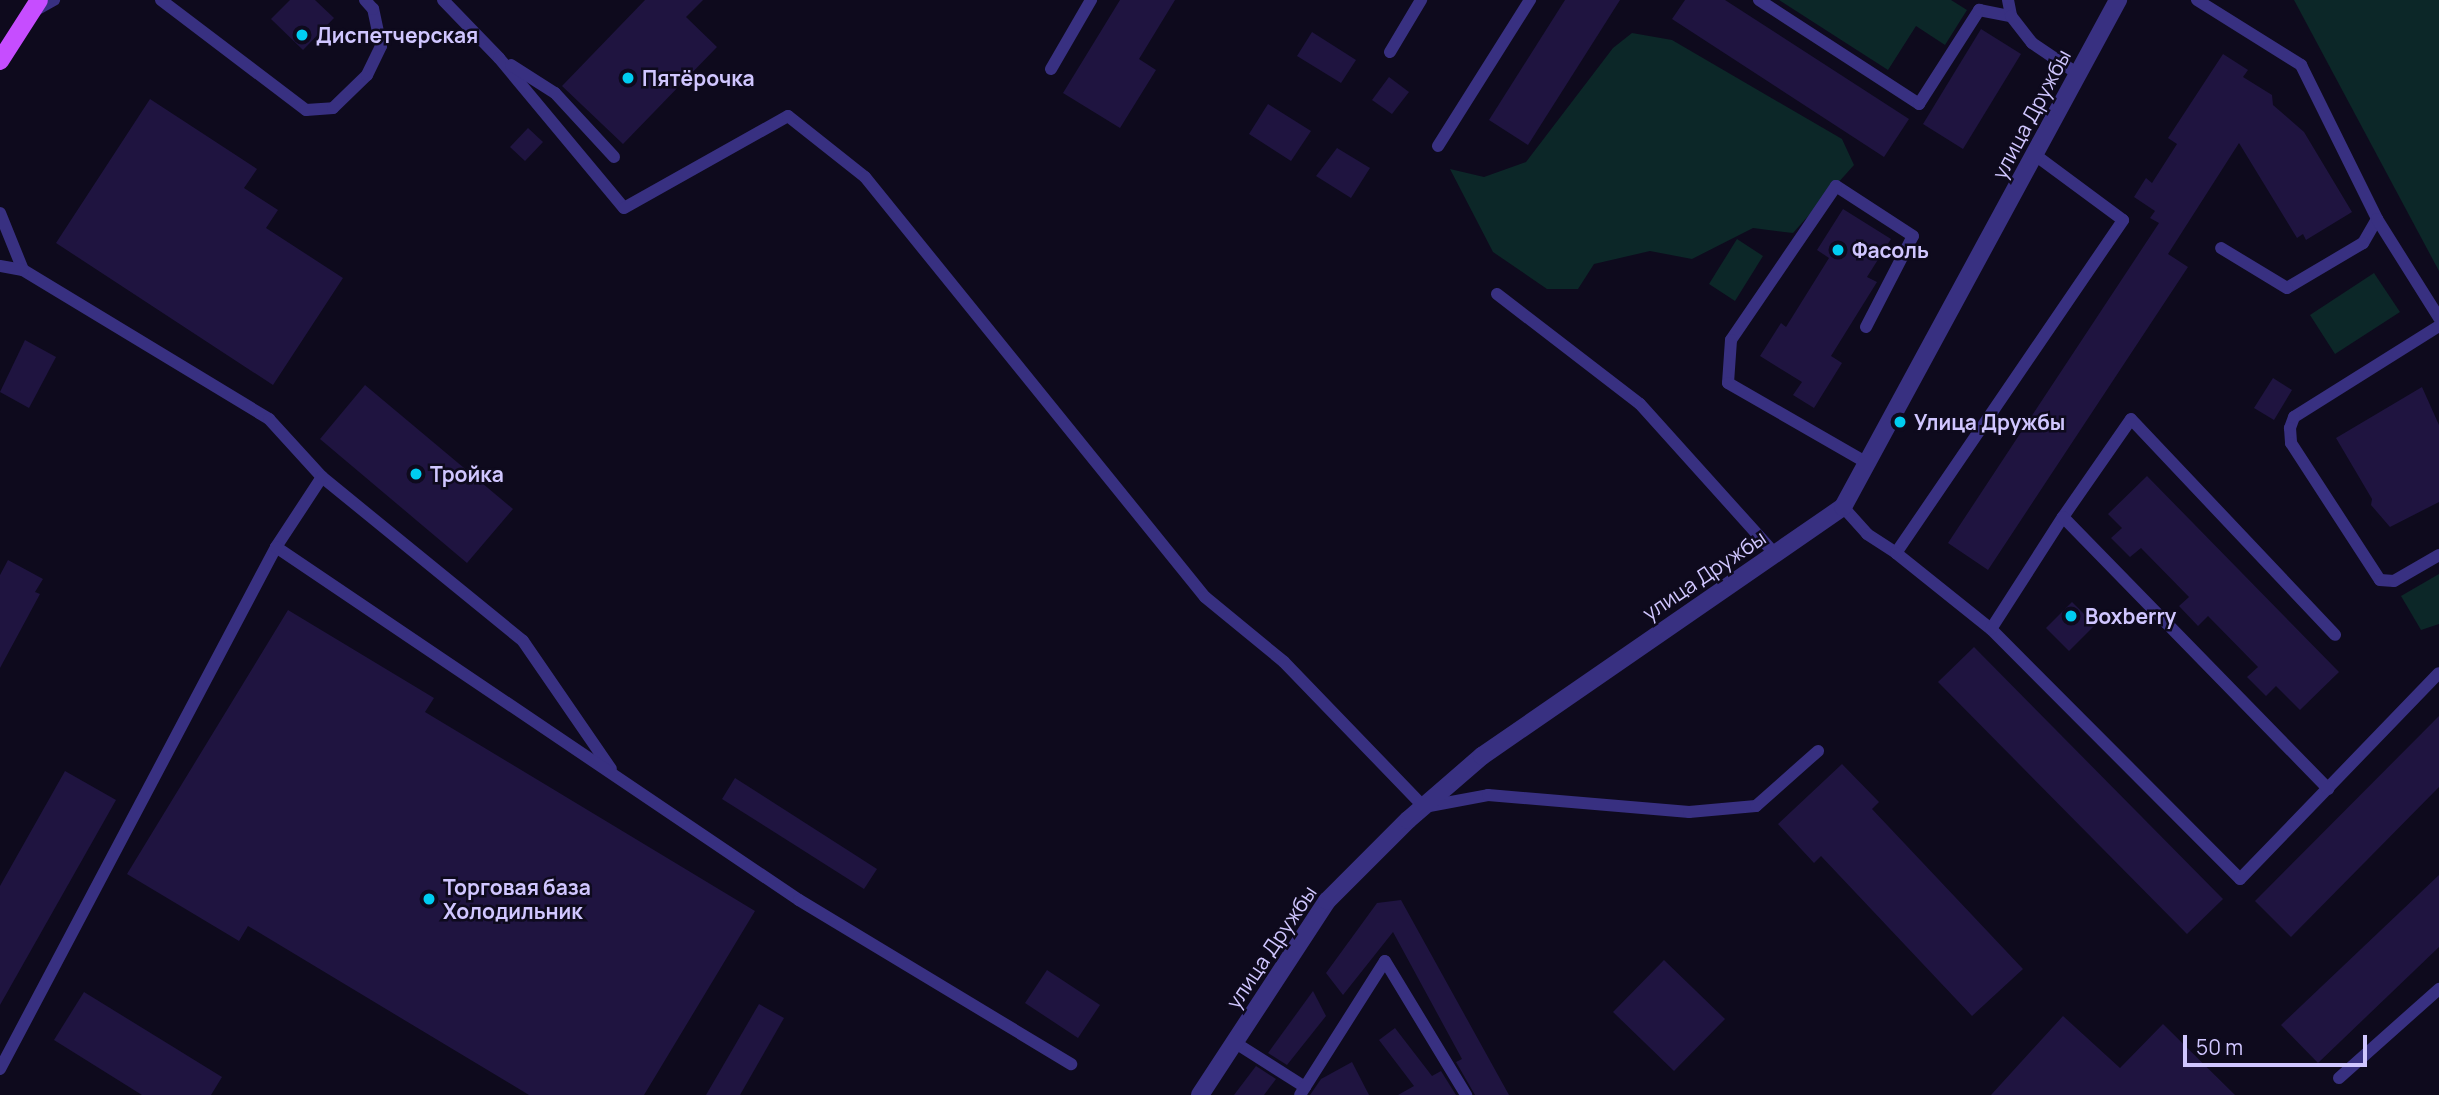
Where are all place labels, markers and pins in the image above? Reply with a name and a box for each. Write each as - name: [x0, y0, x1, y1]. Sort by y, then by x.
- place label: Диспетчерская: [316, 22, 478, 48]
- marker: Диспетчерская: [294, 27, 310, 43]
- place label: Пятёрочка: [642, 65, 755, 91]
- marker: Пятёрочка: [620, 70, 636, 86]
- place label: Фасоль: [1852, 237, 1929, 263]
- marker: Фасоль: [1830, 242, 1846, 258]
- place label: Улица Дружбы: [1914, 409, 2065, 435]
- marker: Улица Дружбы: [1892, 414, 1908, 430]
- place label: Тройка: [430, 461, 504, 487]
- marker: Тройка: [408, 466, 424, 482]
- place label: Boxberry: [2085, 603, 2176, 629]
- marker: Boxberry: [2063, 608, 2079, 624]
- place label: Торговая база Холодильник: [443, 874, 591, 924]
- marker: Торговая база Холодильник: [421, 891, 437, 907]

